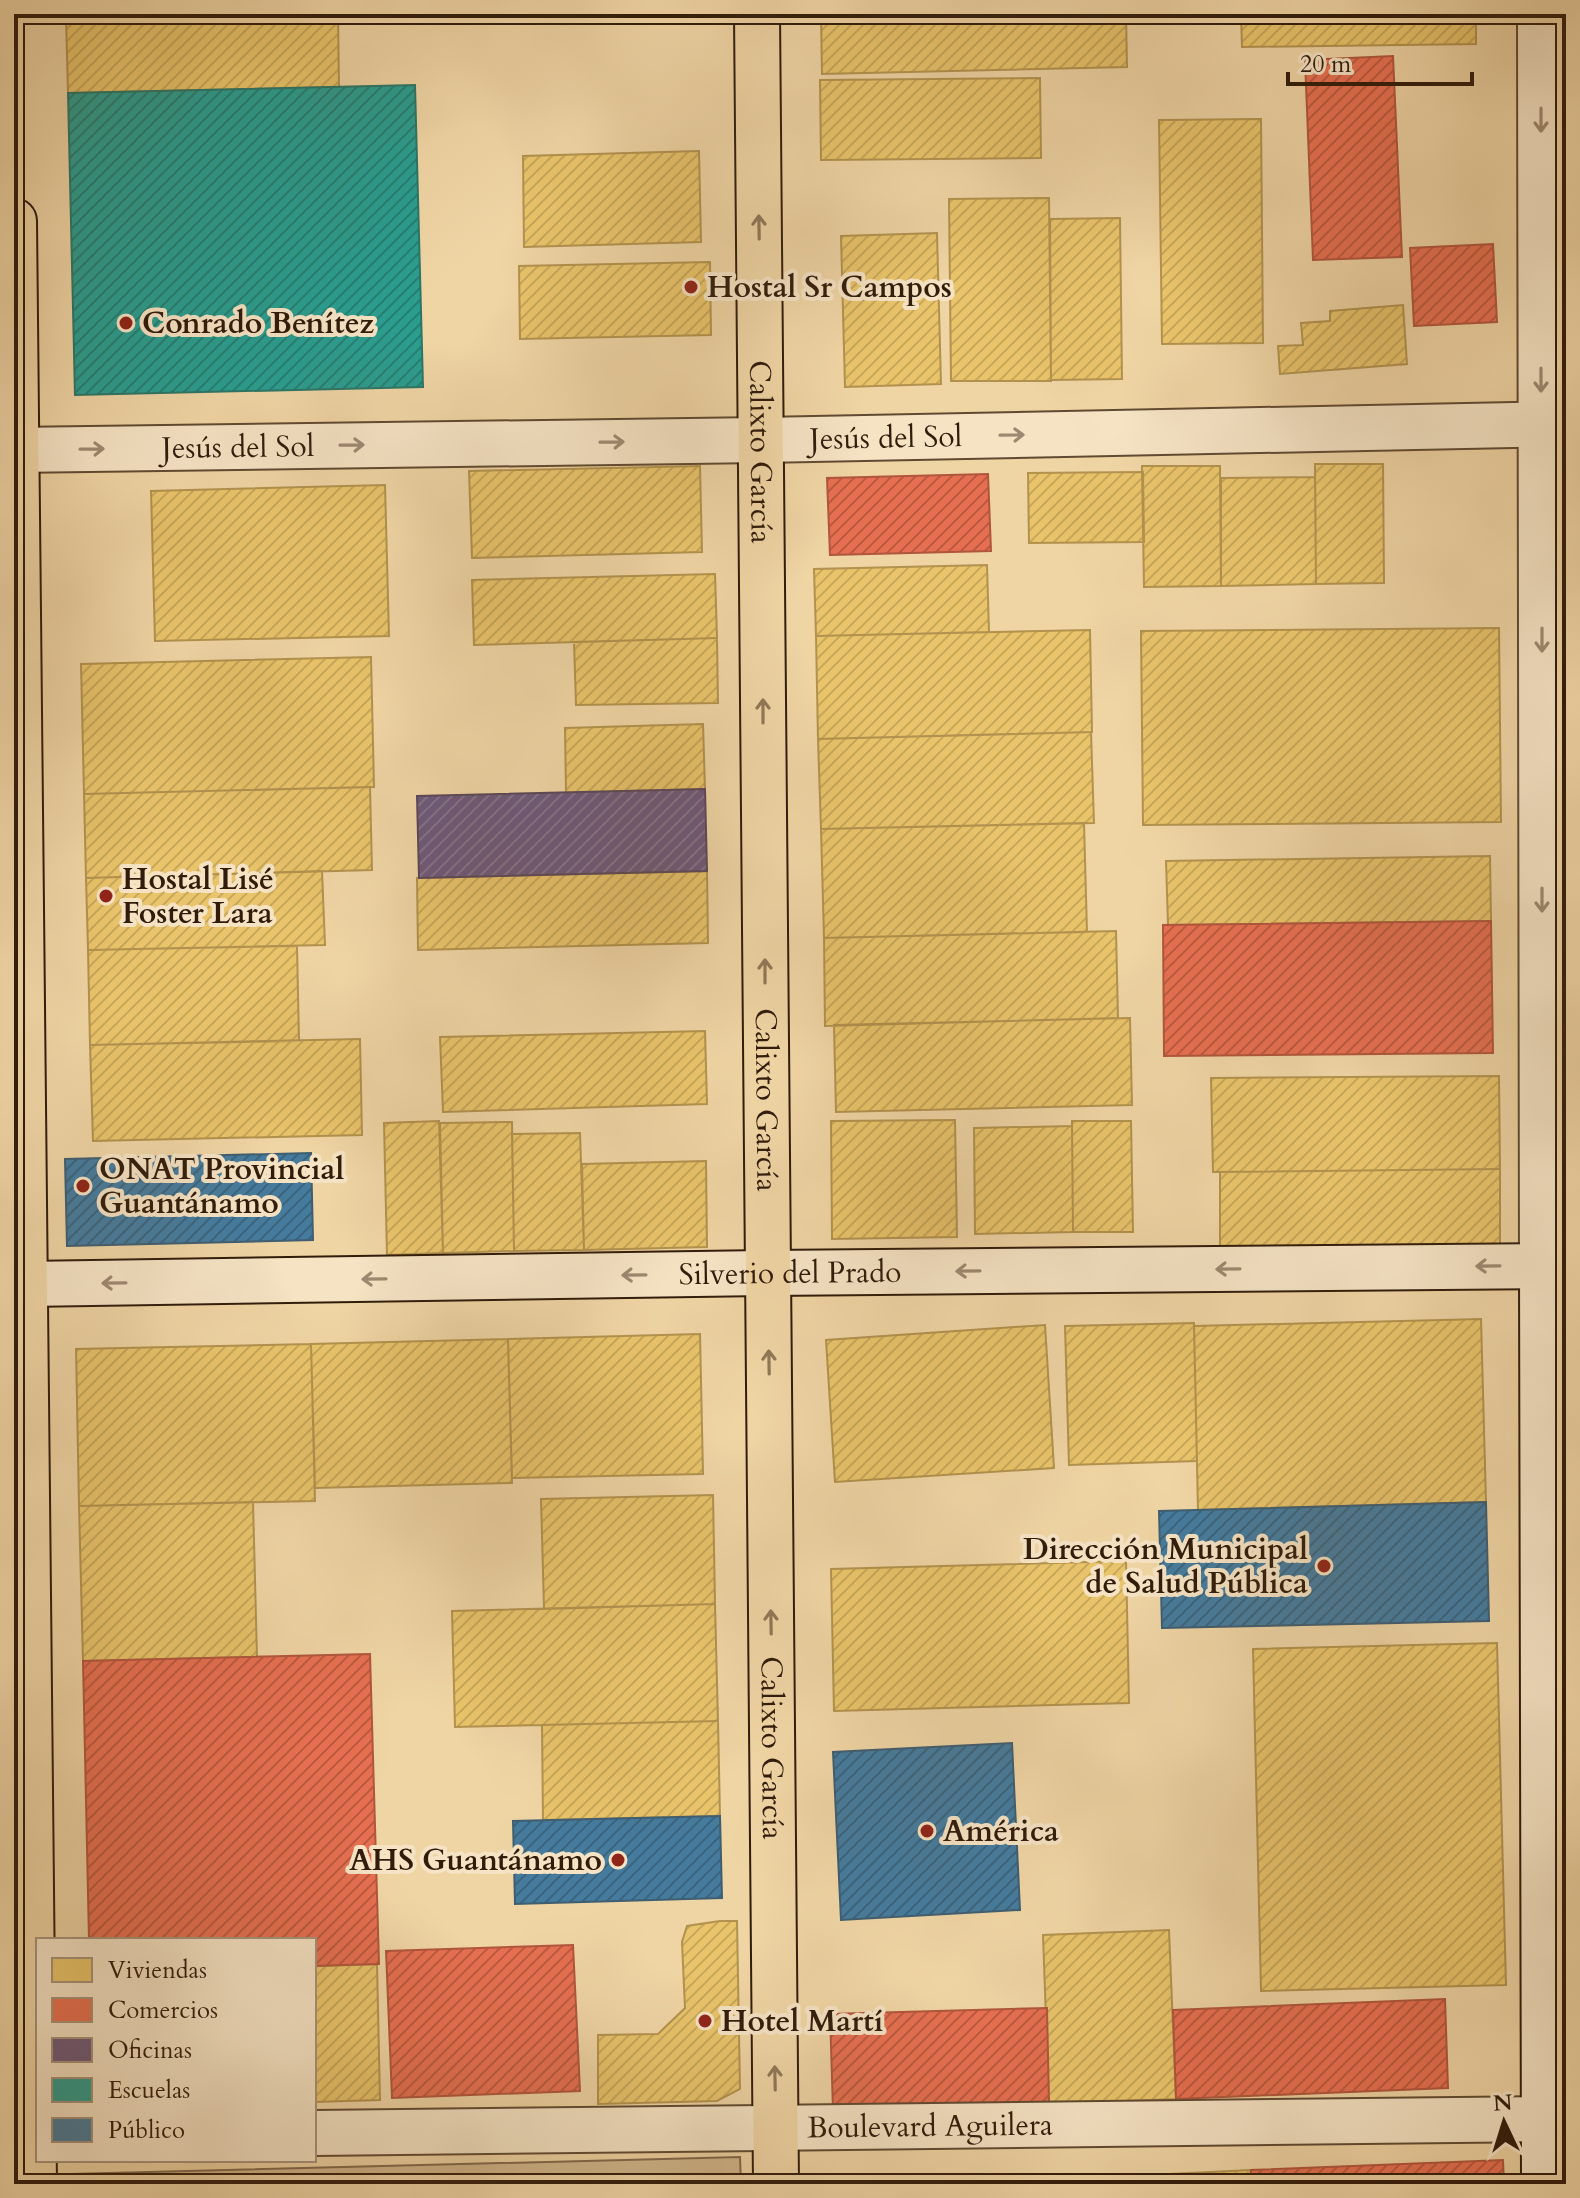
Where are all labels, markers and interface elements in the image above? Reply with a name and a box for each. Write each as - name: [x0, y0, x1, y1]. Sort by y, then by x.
- scale bar: [1288, 36, 1472, 86]
- text: 20 m: [1300, 48, 1352, 81]
- one-way arrow: [1533, 106, 1549, 133]
- one-way arrow: [751, 214, 767, 241]
- place label: Hostal Sr Campos: [707, 267, 952, 308]
- marker: Hostal Sr Campos: [682, 278, 700, 296]
- place label: Conrado Benítez: [142, 303, 375, 344]
- marker: Conrado Benítez: [117, 314, 135, 332]
- street label: Calixto García: [739, 360, 782, 544]
- one-way arrow: [1533, 366, 1549, 393]
- street label: Jesús del Sol: [805, 416, 963, 460]
- street label: Jesús del Sol: [157, 426, 315, 469]
- one-way arrow: [998, 427, 1025, 443]
- one-way arrow: [598, 434, 625, 450]
- one-way arrow: [338, 437, 365, 453]
- one-way arrow: [78, 441, 105, 457]
- one-way arrow: [1534, 626, 1550, 653]
- one-way arrow: [755, 698, 771, 725]
- place label: Hostal Lisé Foster Lara: [122, 859, 274, 934]
- one-way arrow: [1534, 886, 1550, 913]
- marker: Hostal Lisé Foster Lara: [97, 887, 115, 905]
- one-way arrow: [757, 958, 773, 985]
- street label: Calixto García: [745, 1008, 787, 1192]
- place label: ONAT Provincial Guantánamo: [99, 1149, 344, 1224]
- marker: ONAT Provincial Guantánamo: [74, 1177, 92, 1195]
- street label: Silverio del Prado: [678, 1252, 901, 1295]
- one-way arrow: [1475, 1259, 1502, 1274]
- one-way arrow: [1215, 1261, 1242, 1277]
- one-way arrow: [955, 1263, 982, 1279]
- one-way arrow: [621, 1267, 648, 1283]
- one-way arrow: [361, 1271, 388, 1287]
- one-way arrow: [101, 1275, 128, 1291]
- one-way arrow: [761, 1349, 777, 1376]
- place label: Dirección Municipal de Salud Pública: [1023, 1529, 1308, 1604]
- marker: Dirección Municipal de Salud Pública: [1315, 1557, 1333, 1575]
- one-way arrow: [763, 1609, 779, 1636]
- street label: Calixto García: [750, 1656, 793, 1840]
- place label: América: [943, 1811, 1059, 1852]
- marker: América: [918, 1822, 936, 1840]
- place label: AHS Guantánamo: [349, 1840, 602, 1881]
- marker: AHS Guantánamo: [609, 1851, 627, 1869]
- legend: [36, 1938, 316, 2162]
- text: Viviendas: [108, 1954, 207, 1987]
- text: Comercios: [108, 1994, 218, 2027]
- place label: Hotel Martí: [721, 2001, 883, 2042]
- marker: Hotel Martí: [696, 2012, 714, 2030]
- text: Oficinas: [108, 2034, 192, 2067]
- one-way arrow: [767, 2065, 783, 2092]
- text: Escuelas: [108, 2074, 190, 2107]
- north arrow: [1464, 2082, 1544, 2162]
- text: N: [1492, 2087, 1513, 2119]
- street label: Boulevard Aguilera: [807, 2105, 1053, 2148]
- text: Público: [108, 2114, 185, 2147]

